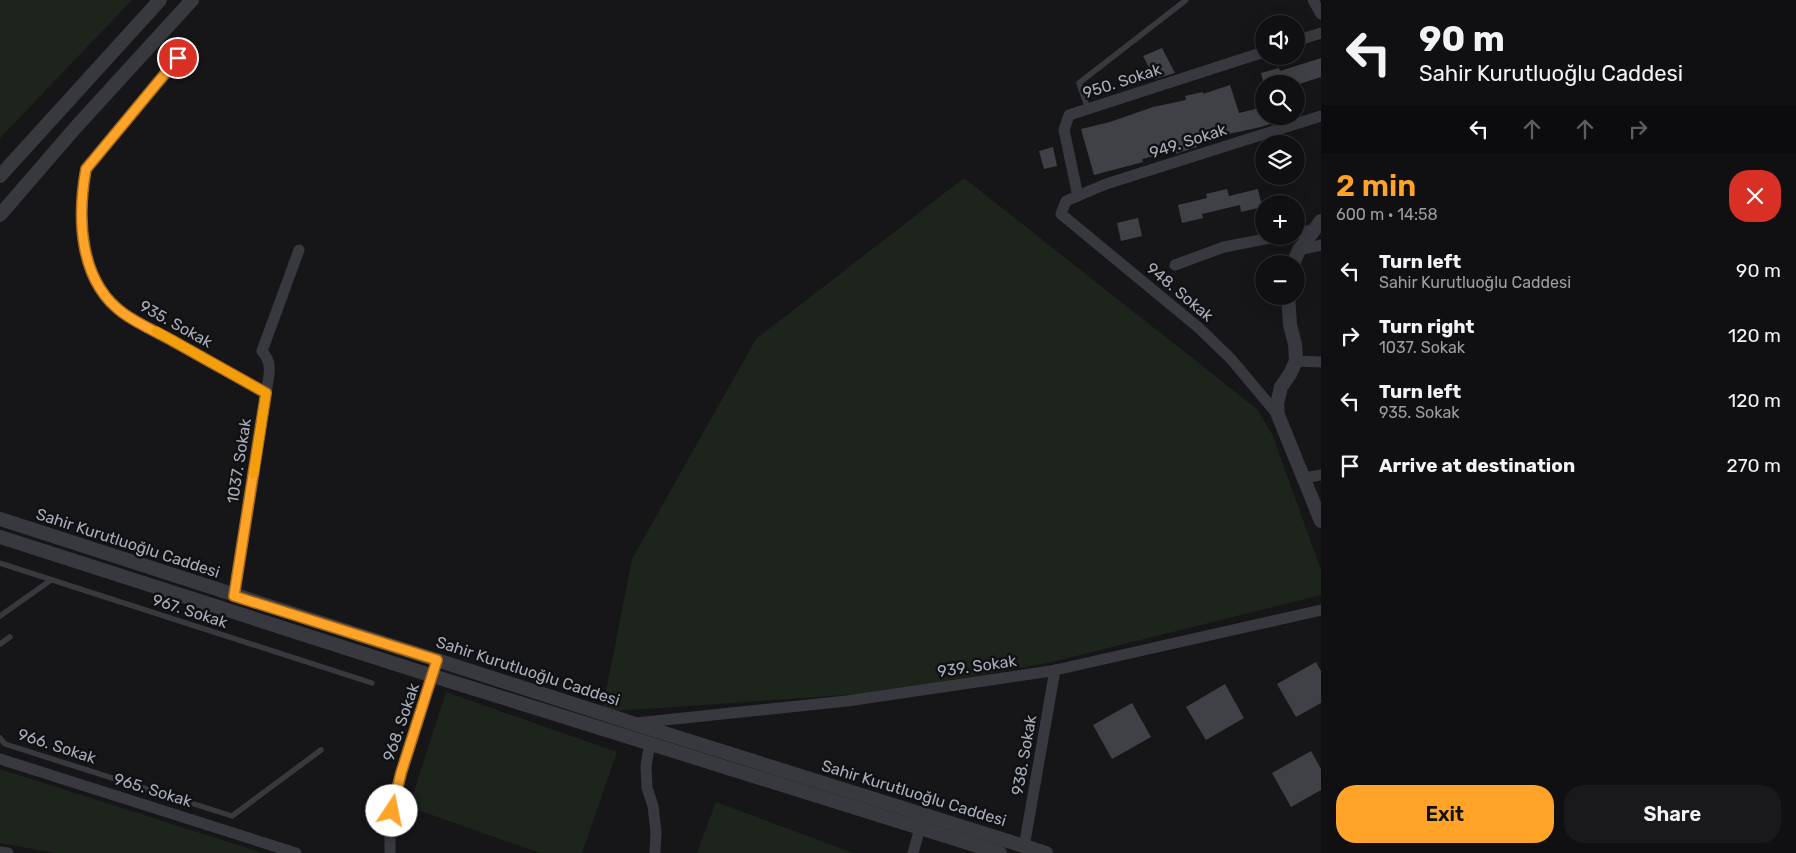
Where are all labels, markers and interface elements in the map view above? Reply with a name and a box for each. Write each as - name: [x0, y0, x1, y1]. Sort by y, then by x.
- map controls: [1255, 15, 1305, 305]
- button: sound: [1255, 15, 1305, 65]
- text: 90 m: [1419, 18, 1505, 60]
- icon: left: [1336, 20, 1401, 85]
- pin: [157, 37, 199, 79]
- icon: arrive: [164, 44, 192, 72]
- street label: 950. Sokak: [1080, 59, 1164, 103]
- text: Sahir Kurutluoğlu Caddesi: [1419, 60, 1683, 87]
- button: search: [1255, 75, 1305, 125]
- icon: left: [1465, 115, 1493, 143]
- icon: ahead: [1518, 115, 1546, 143]
- icon: ahead: [1571, 115, 1599, 143]
- icon: right: [1624, 115, 1652, 143]
- street label: 949. Sokak: [1147, 119, 1230, 162]
- button: layers: [1255, 135, 1305, 185]
- text: 2 min: [1336, 168, 1416, 204]
- button: close: [1729, 170, 1781, 222]
- button: +: [1255, 195, 1305, 245]
- text: 600 m · 14:58: [1336, 205, 1438, 224]
- text: Turn left: [1379, 250, 1461, 273]
- button: −: [1255, 255, 1305, 305]
- icon: left: [1336, 257, 1364, 285]
- street label: 948. Sokak: [1143, 259, 1218, 326]
- text: 90 m: [1736, 259, 1781, 282]
- text: Sahir Kurutluoğlu Caddesi: [1379, 273, 1571, 292]
- street label: 935. Sokak: [136, 296, 216, 352]
- text: Turn right: [1379, 315, 1474, 338]
- icon: right: [1336, 322, 1364, 350]
- text: 120 m: [1728, 324, 1781, 347]
- text: 1037. Sokak: [1379, 338, 1465, 357]
- text: Turn left: [1379, 380, 1461, 403]
- icon: left: [1336, 387, 1364, 415]
- text: 120 m: [1728, 389, 1781, 412]
- text: 935. Sokak: [1379, 403, 1460, 422]
- street label: 1037. Sokak: [223, 416, 255, 505]
- icon: arrive: [1336, 452, 1364, 480]
- text: Arrive at destination: [1379, 454, 1575, 477]
- text: 270 m: [1726, 454, 1781, 477]
- street label: Sahir Kurutluoğlu Caddesi: [34, 504, 222, 582]
- street label: 967. Sokak: [150, 590, 231, 632]
- street label: Sahir Kurutluoğlu Caddesi: [434, 632, 622, 710]
- street label: 939. Sokak: [936, 651, 1018, 681]
- street label: 968. Sokak: [379, 680, 423, 764]
- street label: 938. Sokak: [1008, 713, 1041, 797]
- street label: 966. Sokak: [16, 724, 99, 768]
- street label: Sahir Kurutluoğlu Caddesi: [819, 756, 1009, 830]
- street label: 965. Sokak: [112, 769, 195, 811]
- position arrow: [365, 784, 417, 836]
- button: Exit: [1336, 785, 1554, 843]
- button: Share: [1564, 785, 1781, 843]

